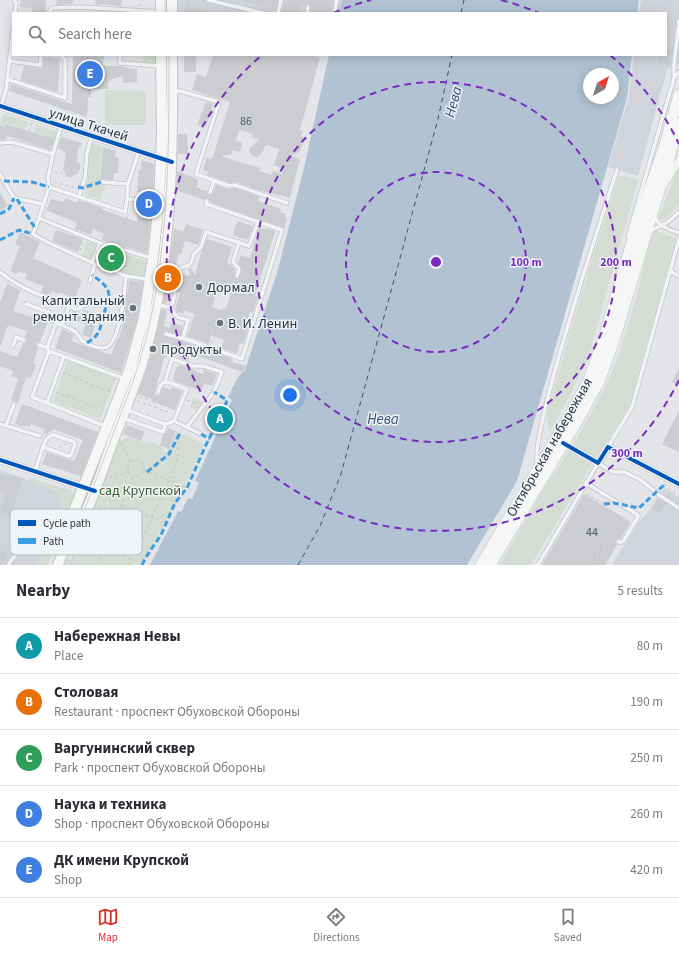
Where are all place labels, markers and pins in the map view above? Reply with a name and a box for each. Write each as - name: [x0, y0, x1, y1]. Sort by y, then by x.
- pin: E: [77, 59, 103, 89]
- pin: D: [136, 189, 162, 219]
- pin: C: [98, 243, 124, 273]
- centre of rings: [429, 255, 443, 269]
- pin: B: [155, 263, 181, 293]
- place label: Дормал: [207, 278, 255, 298]
- marker: Дормал: [194, 282, 204, 292]
- place label: Капитальный ремонт здания: [33, 291, 125, 327]
- marker: Капитальный ремонт здания: [128, 303, 138, 313]
- place label: В. И. Ленин: [228, 314, 297, 334]
- marker: В. И. Ленин: [215, 318, 225, 328]
- place label: Продукты: [161, 340, 222, 360]
- marker: Продукты: [148, 344, 158, 354]
- pin: A: [207, 404, 233, 434]

